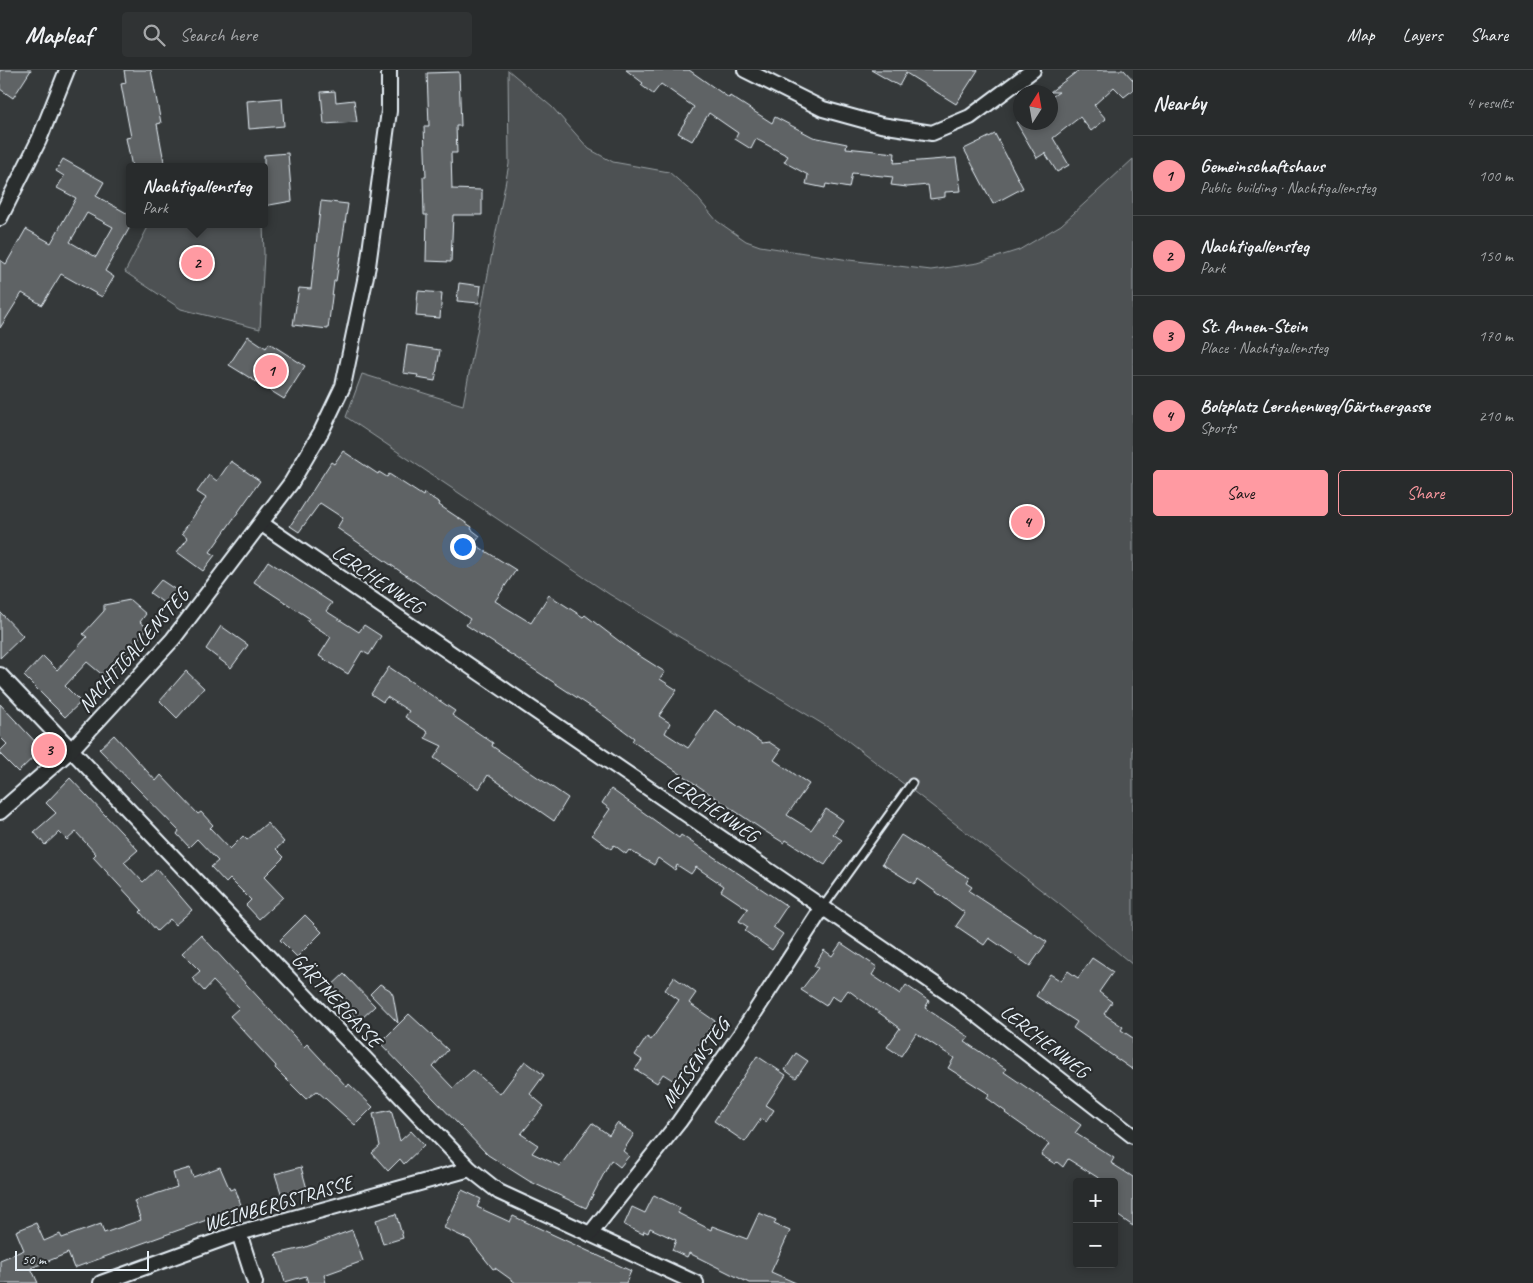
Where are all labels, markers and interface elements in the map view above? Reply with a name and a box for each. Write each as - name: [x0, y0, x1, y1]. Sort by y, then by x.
- search box: [122, 12, 472, 57]
- text: Mapleaf: [25, 20, 92, 50]
- icon: search: [140, 21, 168, 49]
- text: Search here: [180, 23, 257, 47]
- text: Map: [1347, 24, 1375, 46]
- text: Layers: [1403, 24, 1442, 46]
- text: Share: [1470, 24, 1508, 46]
- north arrow: [1013, 85, 1058, 130]
- text: Nearby: [1153, 90, 1206, 116]
- text: 4 results: [1466, 93, 1513, 113]
- text: Gemeinschaftshaus: [1200, 154, 1324, 178]
- popup: [126, 163, 268, 228]
- text: 1: [1165, 166, 1173, 186]
- text: 100 m: [1479, 166, 1513, 186]
- text: Nachtigallensteg: [143, 174, 251, 198]
- text: Public building · Nachtigallensteg: [1200, 178, 1376, 198]
- text: Park: [143, 198, 168, 218]
- text: Nachtigallensteg: [1200, 234, 1309, 258]
- pin: 2: [181, 244, 213, 282]
- text: 2: [1165, 246, 1173, 266]
- text: 150 m: [1479, 246, 1513, 266]
- text: Park: [1200, 258, 1225, 278]
- text: St. Annen-Stein: [1200, 314, 1308, 338]
- text: 3: [1165, 326, 1173, 346]
- text: 170 m: [1479, 326, 1513, 346]
- text: Place · Nachtigallensteg: [1200, 338, 1328, 358]
- pin: 1: [255, 352, 287, 390]
- text: Bolzplatz Lerchenweg/Gärtnergasse: [1200, 394, 1430, 418]
- text: 4: [1165, 406, 1173, 426]
- text: 210 m: [1479, 406, 1513, 426]
- text: Sports: [1200, 418, 1236, 438]
- button: Save: [1153, 470, 1328, 516]
- button: Share: [1338, 470, 1513, 516]
- pin: 4: [1011, 503, 1043, 541]
- your location: [450, 534, 476, 560]
- street label: LERCHENWEG: [327, 540, 430, 620]
- street label: NACHTIGALLENSTEG: [73, 581, 196, 718]
- pin: 3: [33, 731, 65, 769]
- street label: LERCHENWEG: [662, 769, 765, 849]
- street label: GÄRTNERGASSE: [286, 948, 389, 1055]
- street label: LERCHENWEG: [995, 999, 1096, 1085]
- street label: MEISENSTEG: [656, 1012, 737, 1113]
- street label: WEINBERGSTRASSE: [201, 1169, 358, 1237]
- map controls: [1073, 1178, 1118, 1268]
- button: +: [1073, 1178, 1118, 1223]
- button: −: [1073, 1223, 1118, 1268]
- scale bar: [15, 1248, 149, 1271]
- text: 50 m: [22, 1251, 46, 1268]

